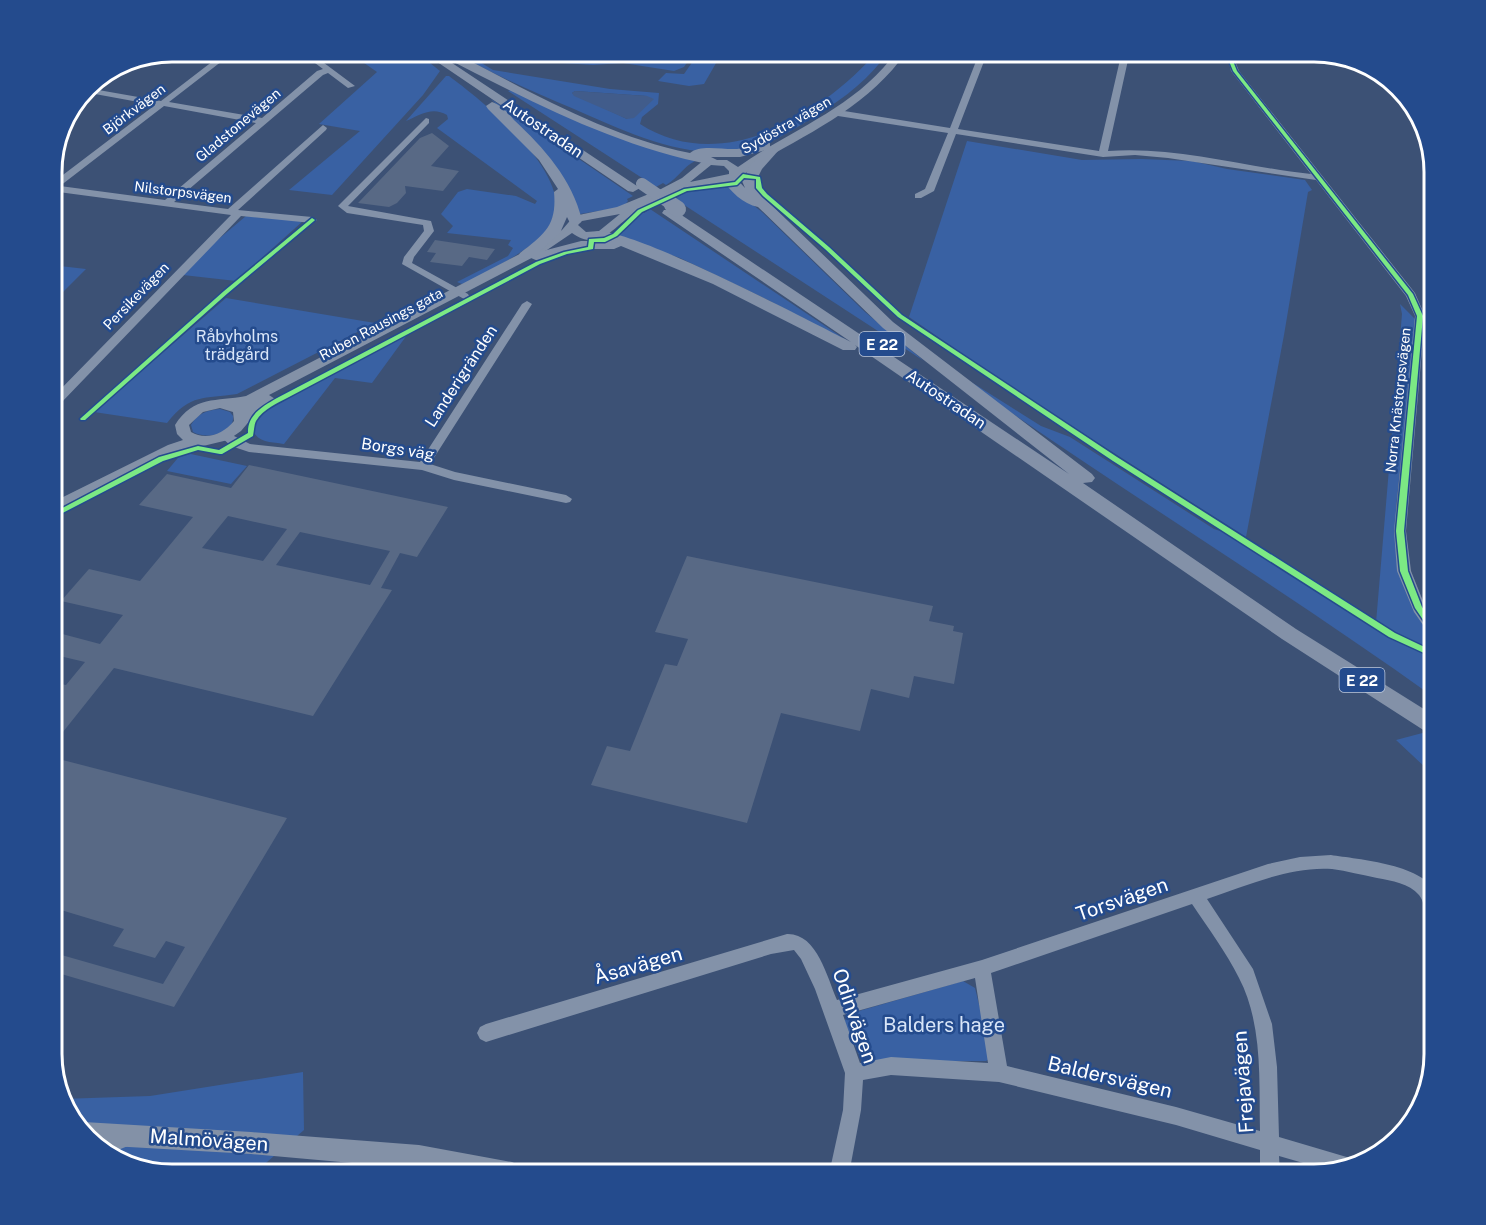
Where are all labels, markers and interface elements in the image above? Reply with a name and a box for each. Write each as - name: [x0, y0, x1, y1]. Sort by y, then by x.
- street label: Björkvägen: [100, 80, 168, 138]
- street label: Gladstonevägen: [192, 85, 284, 165]
- street label: Sydöstra vägen: [738, 93, 834, 157]
- street label: Autostradan: [500, 94, 586, 162]
- street label: Nilstorpsvägen: [133, 178, 233, 206]
- street label: Persikevägen: [100, 259, 172, 333]
- street label: Ruben Rausings gata: [317, 285, 445, 363]
- street label: Landerigränden: [421, 321, 501, 431]
- park label: Råbyholms trädgård: [196, 327, 278, 364]
- street label: Norra Knästorpsvägen: [1382, 327, 1414, 473]
- road number: E 22: [860, 332, 904, 356]
- street label: Autostradan: [903, 365, 989, 433]
- street label: Borgs väg: [360, 434, 436, 464]
- road number: E 22: [1340, 668, 1384, 692]
- street label: Torsvägen: [1073, 872, 1171, 926]
- street label: Åsavägen: [591, 939, 685, 989]
- street label: Odinvägen: [828, 965, 882, 1067]
- park label: Balders hage: [883, 1013, 1005, 1037]
- street label: Frejavägen: [1227, 1030, 1259, 1134]
- street label: Baldersvägen: [1045, 1051, 1175, 1103]
- street label: Malmövägen: [149, 1124, 269, 1156]

